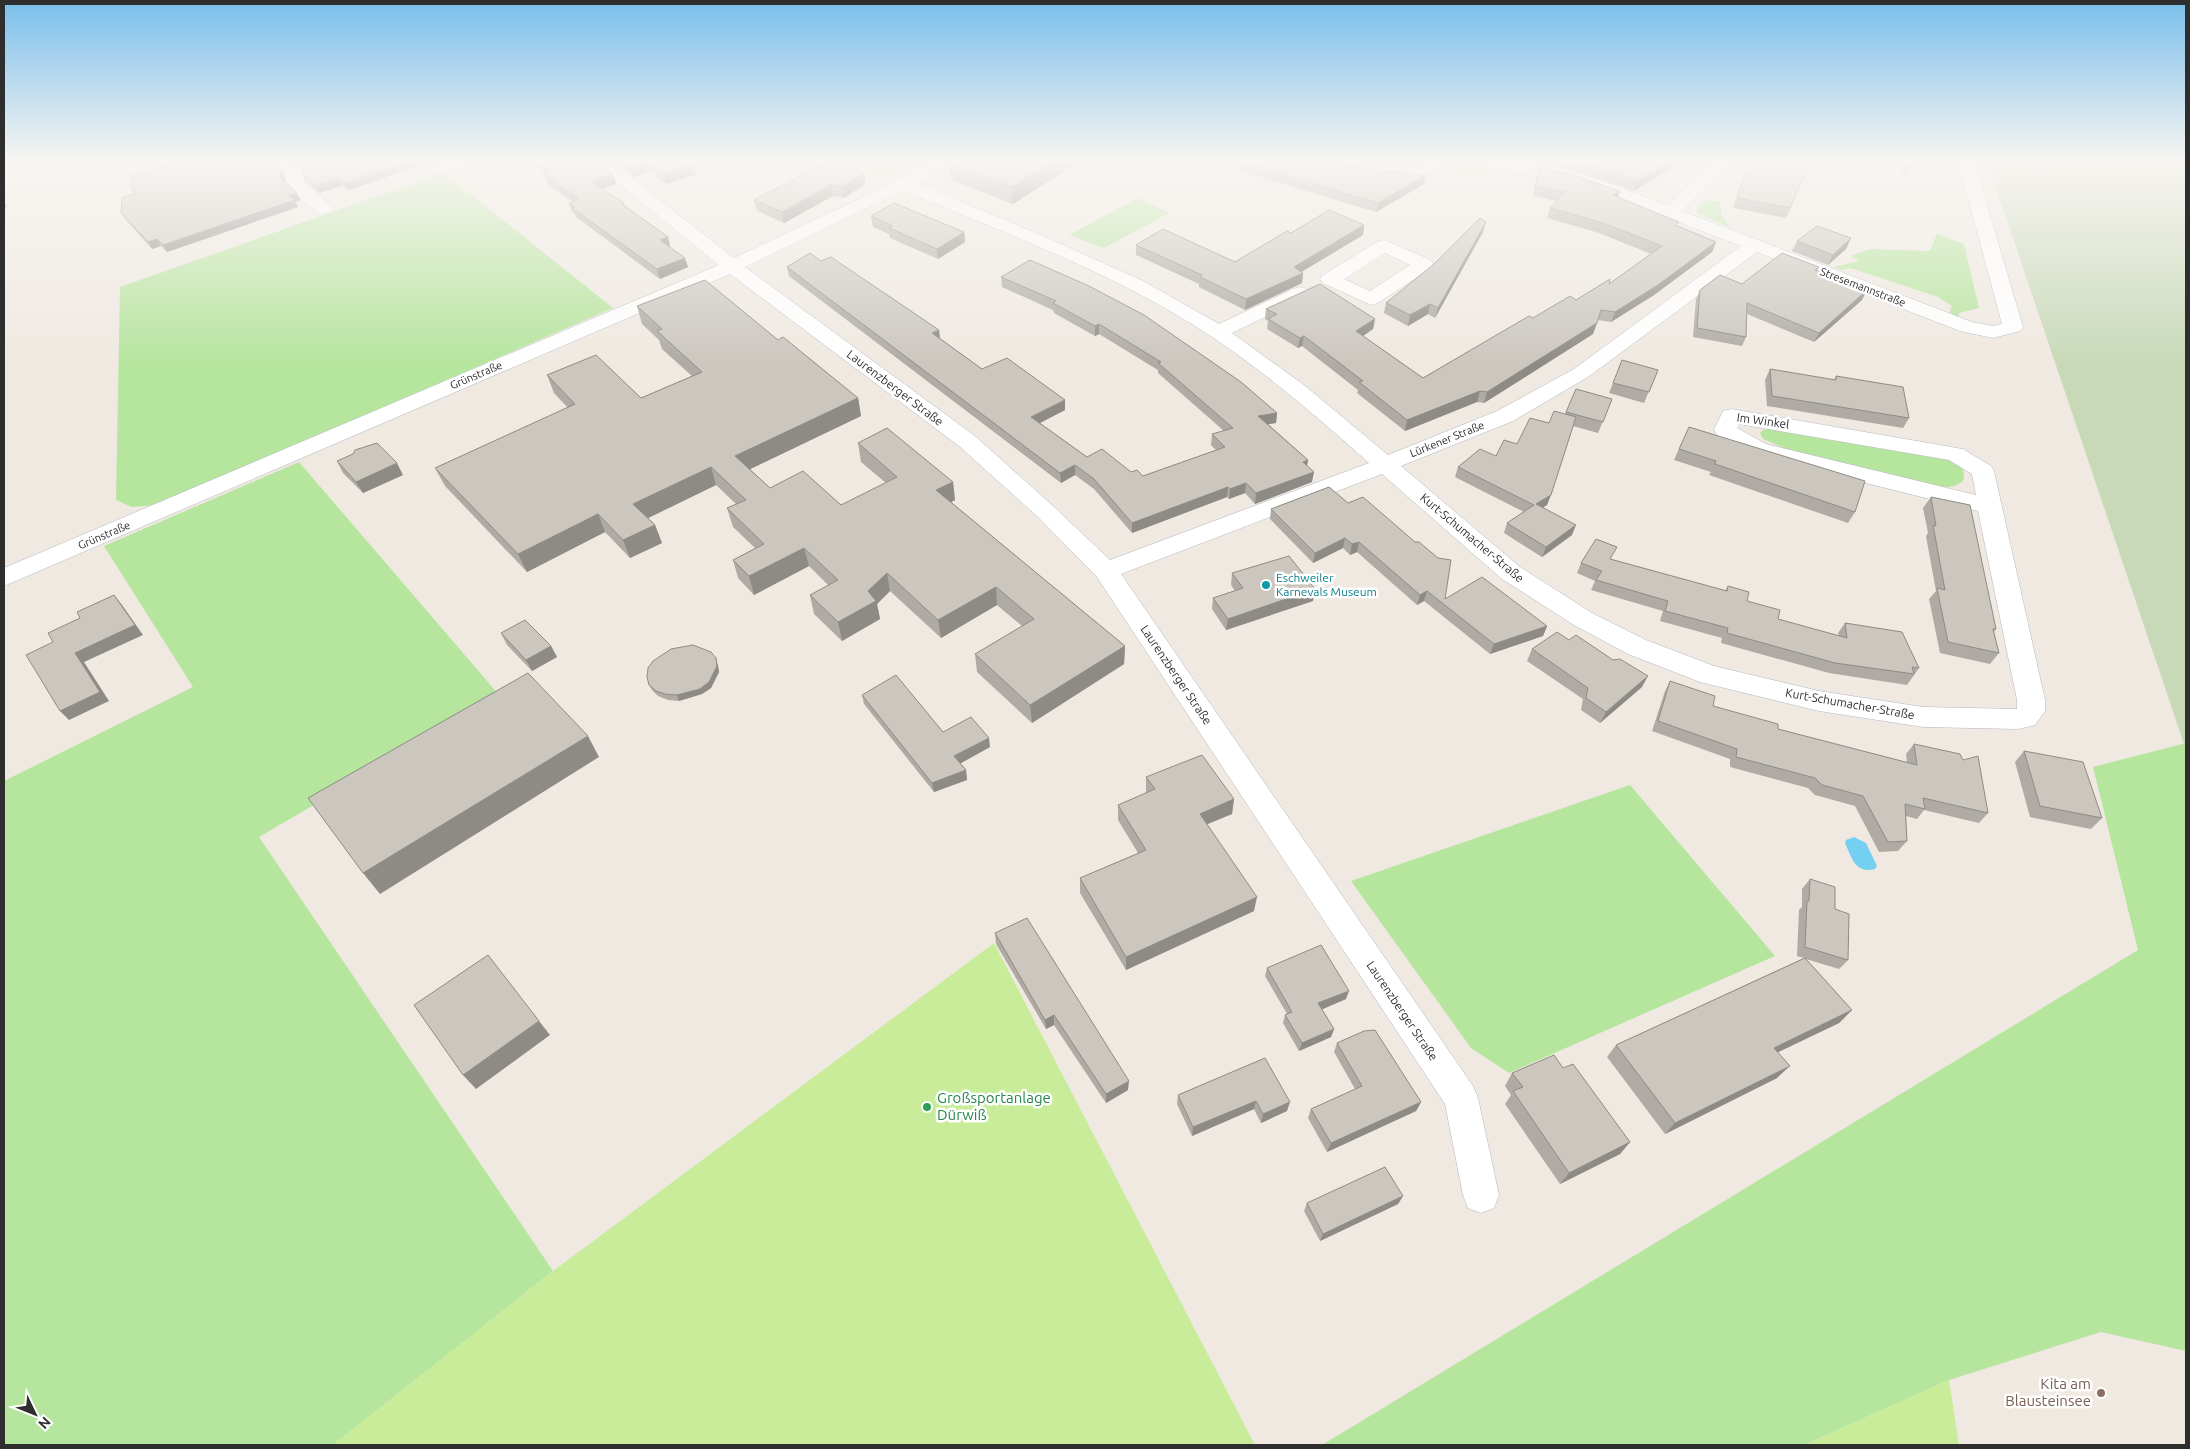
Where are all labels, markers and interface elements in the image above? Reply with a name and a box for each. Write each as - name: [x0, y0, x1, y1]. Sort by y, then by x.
- street label: Stresemannstraße: [1819, 265, 1907, 309]
- street label: Laurenzberger Straße: [845, 347, 946, 428]
- street label: Grünstraße: [448, 359, 504, 391]
- street label: Im Winkel: [1736, 410, 1790, 431]
- street label: Lürkener Straße: [1408, 419, 1486, 459]
- street label: Kurt-Schumacher-Straße: [1418, 491, 1527, 585]
- street label: Grünstraße: [76, 519, 132, 551]
- place label: Eschweiler Karnevals Museum: [1276, 571, 1377, 598]
- marker: Eschweiler Karnevals Museum: [1260, 579, 1272, 591]
- street label: Laurenzberger Straße: [1138, 622, 1215, 727]
- street label: Kurt-Schumacher-Straße: [1784, 686, 1916, 721]
- street label: Laurenzberger Straße: [1364, 958, 1441, 1063]
- place label: Großsportanlage Dürwiß: [937, 1089, 1051, 1123]
- marker: Großsportanlage Dürwiß: [921, 1101, 933, 1113]
- place label: Kita am Blausteinsee: [2005, 1375, 2091, 1409]
- marker: Kita am Blausteinsee: [2095, 1387, 2107, 1399]
- north arrow: [10, 1389, 60, 1439]
- text: N: [35, 1414, 54, 1432]

